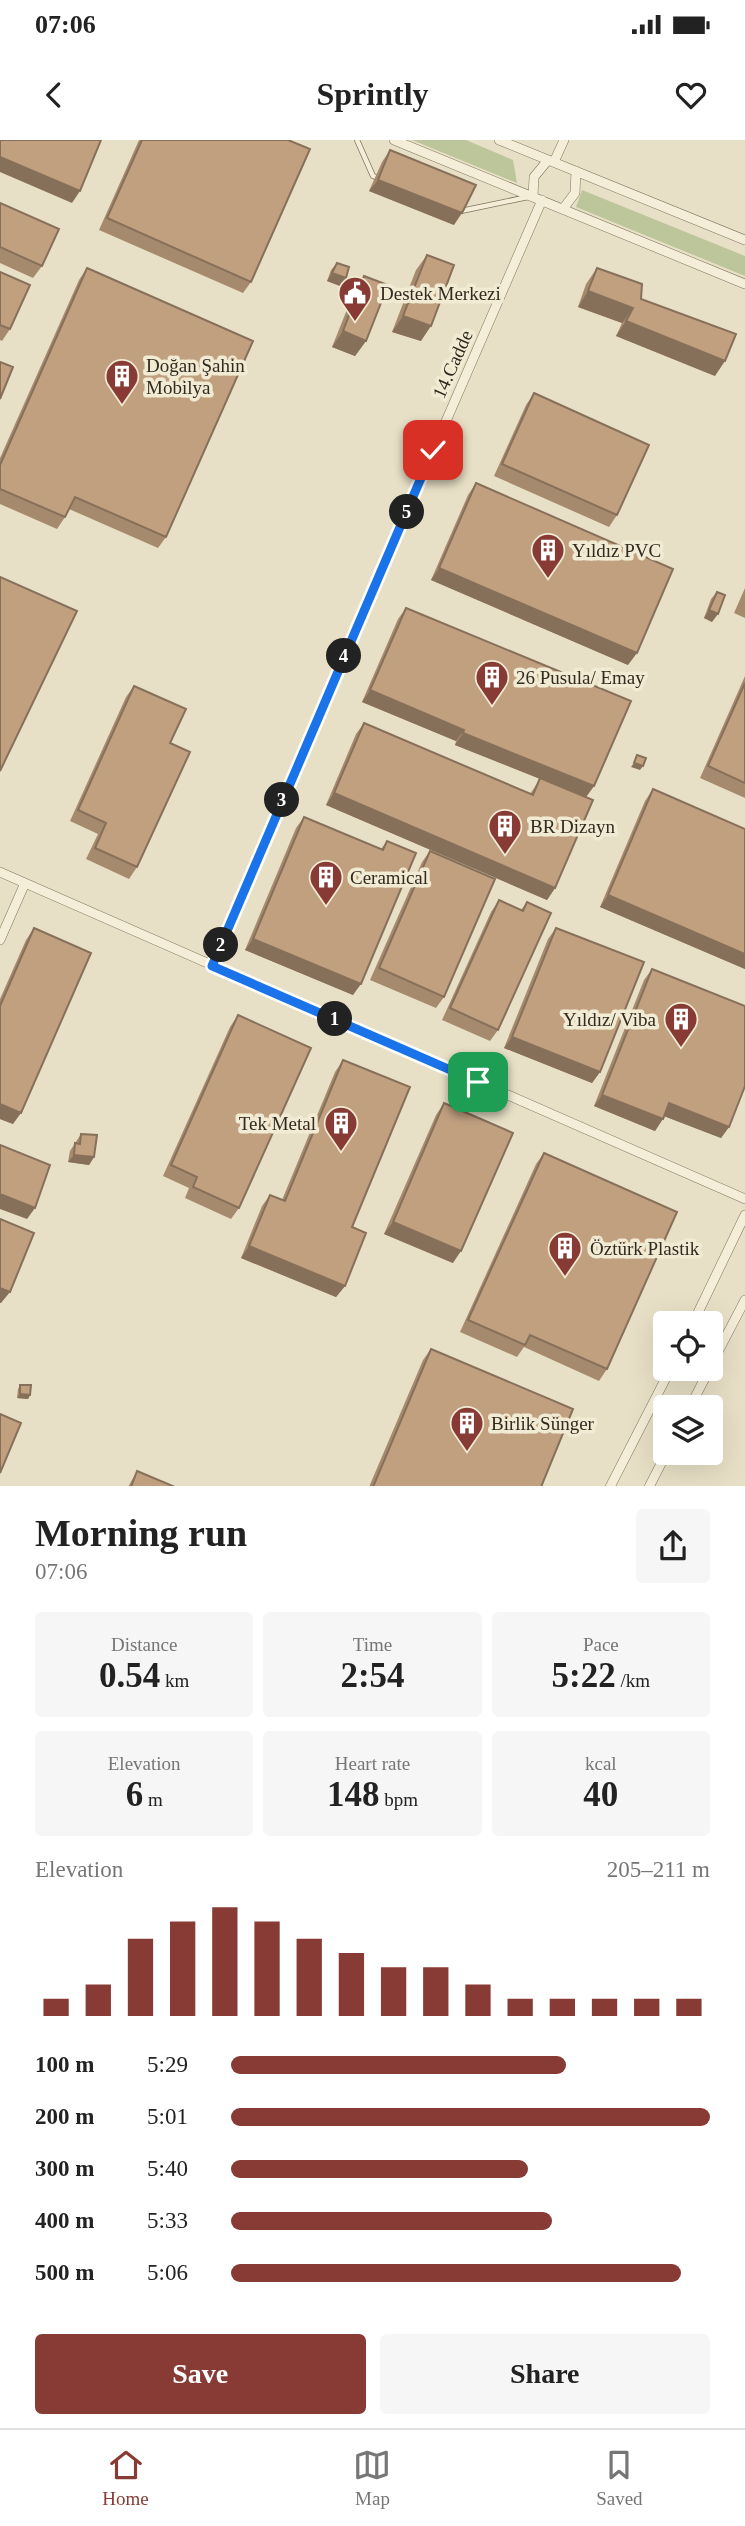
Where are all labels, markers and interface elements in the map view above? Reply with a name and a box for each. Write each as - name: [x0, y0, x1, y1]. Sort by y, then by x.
- text: 07:06: [35, 10, 96, 39]
- icon: back: [35, 76, 73, 114]
- text: Sprintly: [316, 76, 429, 112]
- icon: heart: [672, 76, 710, 114]
- public building icon: Destek Merkezi: [336, 274, 374, 323]
- place label: Destek Merkezi: [380, 283, 501, 304]
- street label: 14.Cadde: [428, 327, 477, 401]
- place label: Doğan Şahin Mobilya: [146, 355, 245, 398]
- building icon: Doğan Şahin Mobilya: [103, 357, 141, 406]
- pin: [403, 420, 463, 480]
- icon: check: [414, 431, 452, 469]
- pin: 5: [390, 494, 424, 530]
- text: 5: [402, 501, 411, 522]
- building icon: Yıldız PVC: [529, 531, 567, 580]
- place label: Yıldız PVC: [572, 540, 661, 561]
- pin: 4: [326, 638, 362, 674]
- text: 4: [339, 645, 348, 666]
- building icon: 26 Pusula/ Emay: [473, 658, 511, 707]
- place label: 26 Pusula/ Emay: [516, 667, 645, 688]
- pin: 3: [264, 782, 300, 818]
- text: 3: [277, 789, 286, 810]
- building icon: BR Dizayn: [486, 807, 524, 856]
- place label: BR Dizayn: [530, 816, 615, 837]
- building icon: Ceramical: [307, 858, 345, 907]
- place label: Ceramical: [350, 867, 428, 888]
- pin: 2: [204, 928, 238, 962]
- text: 2: [216, 934, 225, 955]
- building icon: Yıldız/ Viba: [662, 1000, 700, 1049]
- pin: 1: [318, 1002, 352, 1036]
- text: 1: [330, 1008, 339, 1029]
- place label: Yıldız/ Viba: [563, 1009, 657, 1030]
- pin: [448, 1052, 508, 1112]
- icon: arrive: [459, 1063, 497, 1101]
- building icon: Tek Metal: [322, 1104, 360, 1153]
- place label: Tek Metal: [239, 1113, 316, 1134]
- building icon: Öztürk Plastik: [546, 1229, 584, 1278]
- place label: Öztürk Plastik: [590, 1238, 700, 1259]
- map controls: [653, 1311, 723, 1465]
- button: locate: [653, 1311, 723, 1381]
- button: layers: [653, 1395, 723, 1465]
- building icon: Birlik Sünger: [448, 1404, 486, 1453]
- place label: Birlik Sünger: [491, 1413, 595, 1434]
- button: share: [636, 1509, 710, 1583]
- text: Morning run: [35, 1512, 247, 1554]
- text: 07:06: [35, 1559, 87, 1584]
- text: Distance: [111, 1634, 177, 1655]
- text: Time: [353, 1634, 392, 1655]
- text: Pace: [583, 1634, 619, 1655]
- text: 0.54: [99, 1656, 160, 1695]
- text: 2:54: [340, 1656, 405, 1695]
- text: 5:22: [552, 1656, 616, 1695]
- text: km: [160, 1670, 189, 1691]
- text: /km: [616, 1670, 650, 1691]
- text: Elevation: [108, 1753, 181, 1774]
- text: Heart rate: [335, 1753, 410, 1774]
- text: kcal: [585, 1753, 617, 1774]
- text: 6: [126, 1775, 143, 1814]
- text: 148: [327, 1775, 379, 1814]
- text: 40: [583, 1775, 618, 1814]
- text: m: [143, 1789, 163, 1810]
- text: bpm: [379, 1789, 418, 1810]
- text: Elevation: [35, 1857, 123, 1882]
- text: 205–211 m: [607, 1857, 710, 1882]
- text: 100 m: [35, 2052, 94, 2077]
- text: 5:29: [147, 2052, 188, 2077]
- text: 200 m: [35, 2104, 94, 2129]
- text: 5:01: [147, 2104, 188, 2129]
- text: 300 m: [35, 2156, 94, 2181]
- text: 5:40: [147, 2156, 188, 2181]
- text: 400 m: [35, 2208, 94, 2233]
- text: 5:33: [147, 2208, 188, 2233]
- text: 500 m: [35, 2260, 94, 2285]
- text: 5:06: [147, 2260, 188, 2285]
- button: Save: [35, 2334, 366, 2414]
- button: Share: [380, 2334, 710, 2414]
- tab: Home: [102, 2446, 149, 2510]
- tab: Map: [353, 2446, 391, 2510]
- tab: Saved: [596, 2446, 643, 2510]

